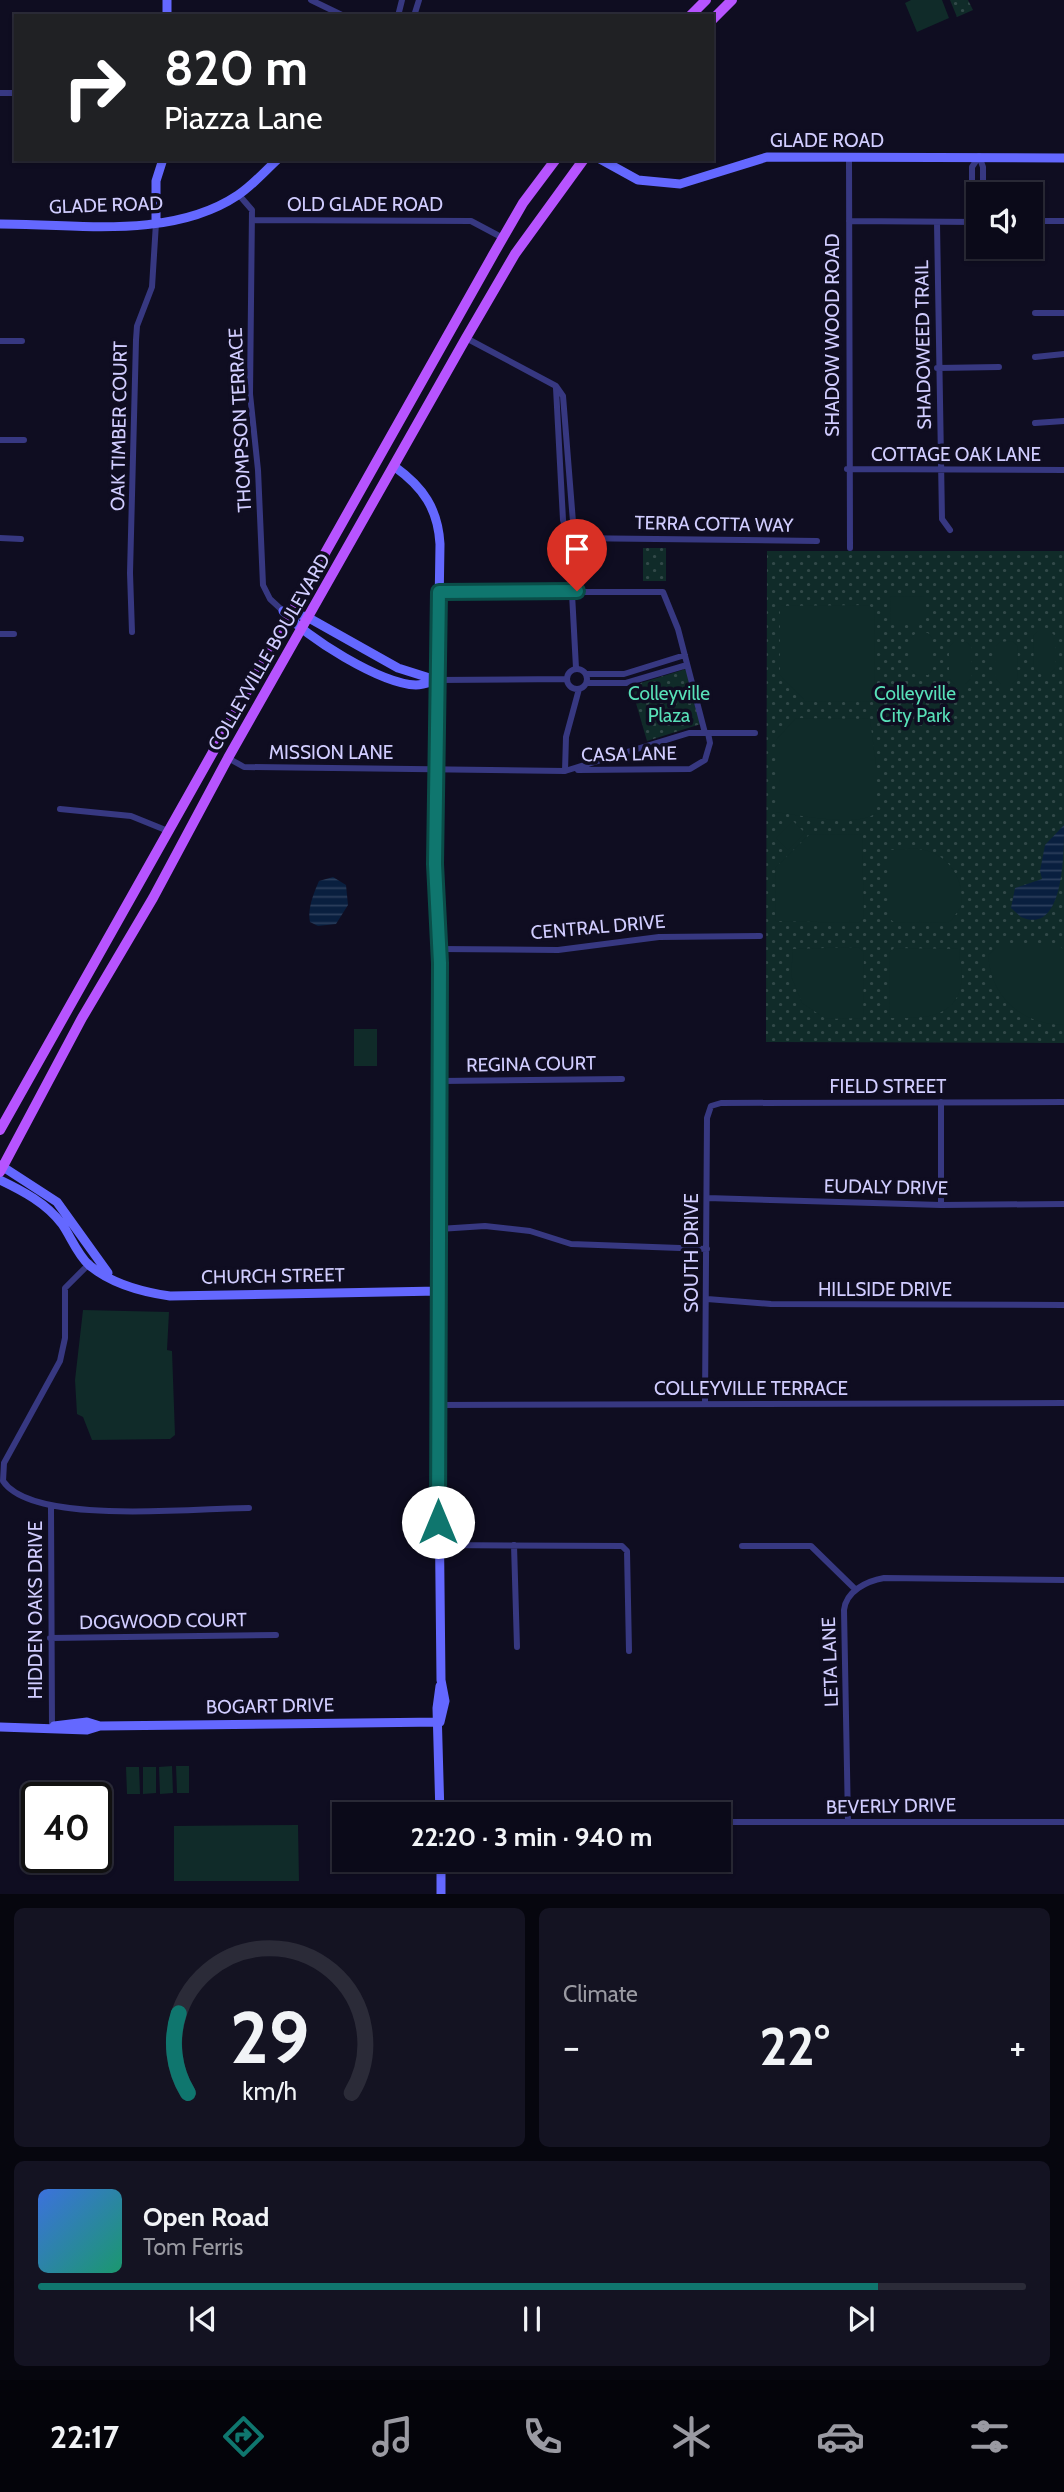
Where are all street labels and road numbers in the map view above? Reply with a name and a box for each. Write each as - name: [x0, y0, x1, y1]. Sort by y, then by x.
- street label: GLADE ROAD: [770, 129, 884, 152]
- street label: GLADE ROAD: [49, 192, 164, 218]
- street label: OLD GLADE ROAD: [287, 193, 443, 216]
- street label: SHADOW WOOD ROAD: [821, 233, 844, 437]
- street label: SHADOWEED TRAIL: [910, 260, 936, 430]
- street label: THOMPSON TERRACE: [224, 327, 256, 513]
- street label: OAK TIMBER COURT: [106, 341, 132, 511]
- street label: COTTAGE OAK LANE: [871, 443, 1041, 466]
- street label: TERRA COTTA WAY: [634, 511, 794, 537]
- street label: COLLEYVILLE BOULEVARD: [203, 549, 335, 755]
- street label: MISSION LANE: [269, 741, 393, 764]
- street label: CASA LANE: [581, 742, 677, 766]
- street label: CENTRAL DRIVE: [530, 910, 666, 944]
- street label: REGINA COURT: [466, 1051, 596, 1077]
- street label: FIELD STREET: [830, 1075, 946, 1098]
- street label: EUDALY DRIVE: [824, 1174, 948, 1200]
- street label: SOUTH DRIVE: [680, 1193, 703, 1313]
- street label: CHURCH STREET: [201, 1263, 345, 1289]
- street label: HILLSIDE DRIVE: [818, 1278, 952, 1301]
- street label: COLLEYVILLE TERRACE: [654, 1377, 848, 1400]
- street label: HIDDEN OAKS DRIVE: [24, 1521, 47, 1699]
- street label: DOGWOOD COURT: [79, 1608, 247, 1634]
- street label: LETA LANE: [817, 1616, 843, 1708]
- street label: BOGART DRIVE: [206, 1693, 334, 1719]
- street label: BEVERLY DRIVE: [826, 1793, 956, 1819]

